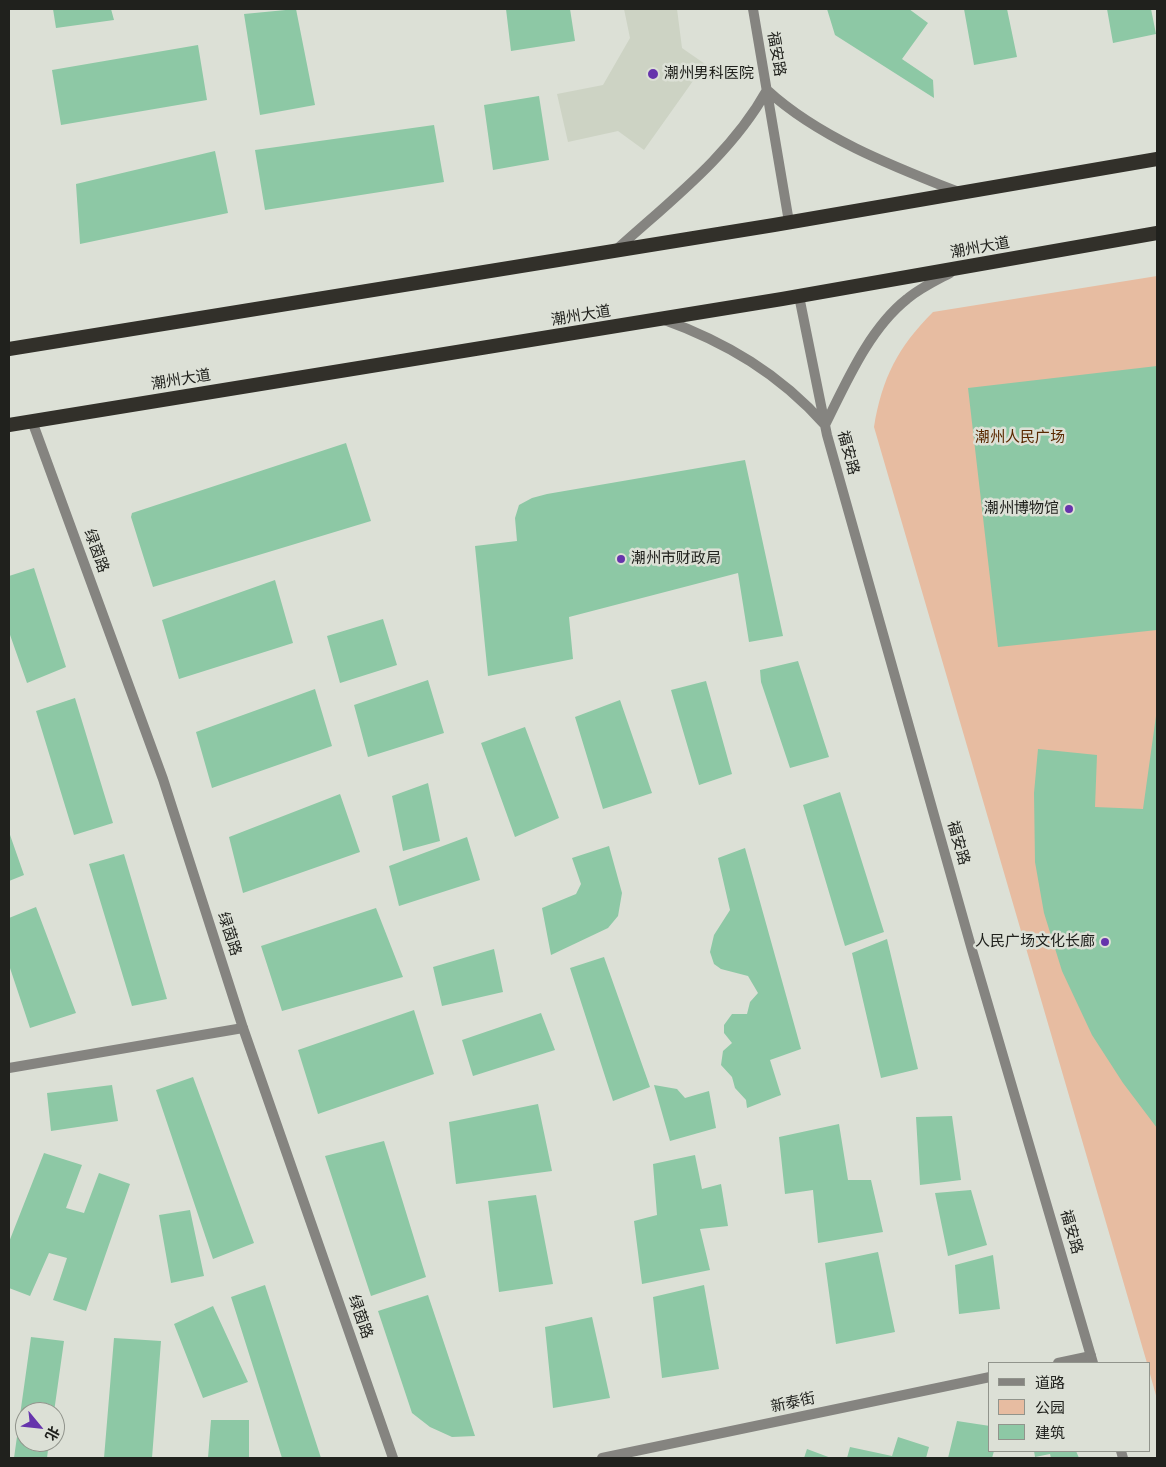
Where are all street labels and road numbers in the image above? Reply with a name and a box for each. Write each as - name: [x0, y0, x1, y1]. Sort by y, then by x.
- street label: 福安路: [763, 30, 789, 78]
- street label: 潮州大道: [949, 234, 1011, 262]
- street label: 潮州大道: [550, 302, 612, 330]
- street label: 潮州大道: [150, 366, 212, 394]
- street label: 福安路: [833, 429, 863, 477]
- street label: 绿茵路: [80, 527, 112, 575]
- street label: 福安路: [943, 819, 973, 867]
- street label: 绿茵路: [213, 910, 245, 958]
- street label: 福安路: [1056, 1208, 1086, 1256]
- street label: 绿茵路: [344, 1293, 376, 1341]
- street label: 新泰街: [769, 1390, 817, 1416]

